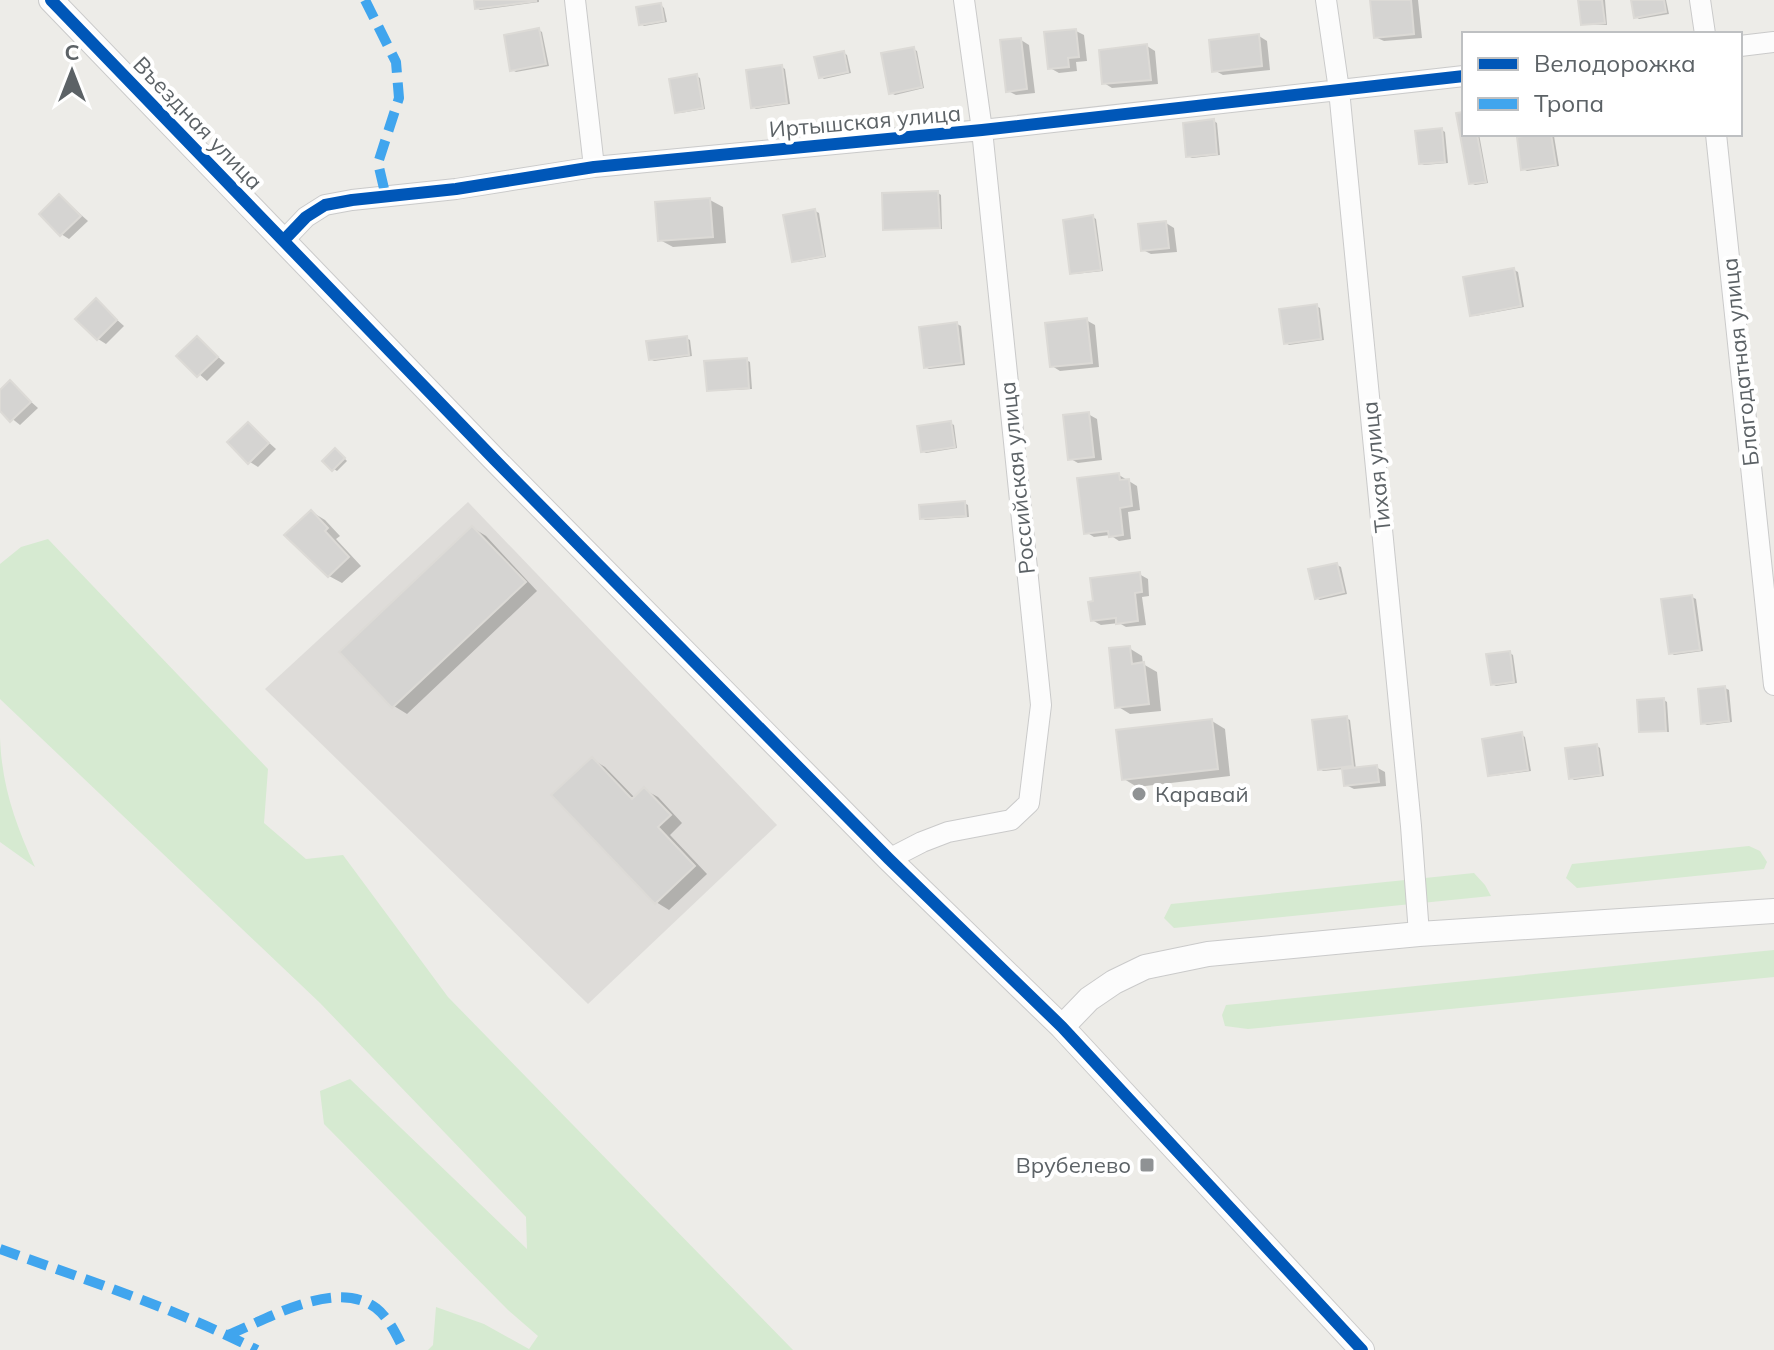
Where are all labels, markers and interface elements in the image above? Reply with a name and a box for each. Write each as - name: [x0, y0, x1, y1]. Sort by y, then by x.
- north arrow: [32, 32, 112, 112]
- legend: [1462, 32, 1742, 136]
- text: С: [64, 38, 80, 66]
- text: Велодорожка: [1534, 48, 1696, 78]
- street label: Въездная улица: [127, 51, 269, 195]
- text: Тропа: [1534, 88, 1604, 118]
- street label: Иртышская улица: [768, 99, 962, 143]
- street label: Благодатная улица: [1715, 257, 1765, 467]
- street label: Российская улица: [993, 380, 1041, 576]
- street label: Тихая улица: [1355, 400, 1397, 534]
- place label: Каравай: [1155, 780, 1249, 808]
- marker: Каравай: [1130, 785, 1148, 803]
- place label: Врубелево: [1016, 1151, 1131, 1179]
- marker: Врубелево: [1138, 1156, 1156, 1174]

